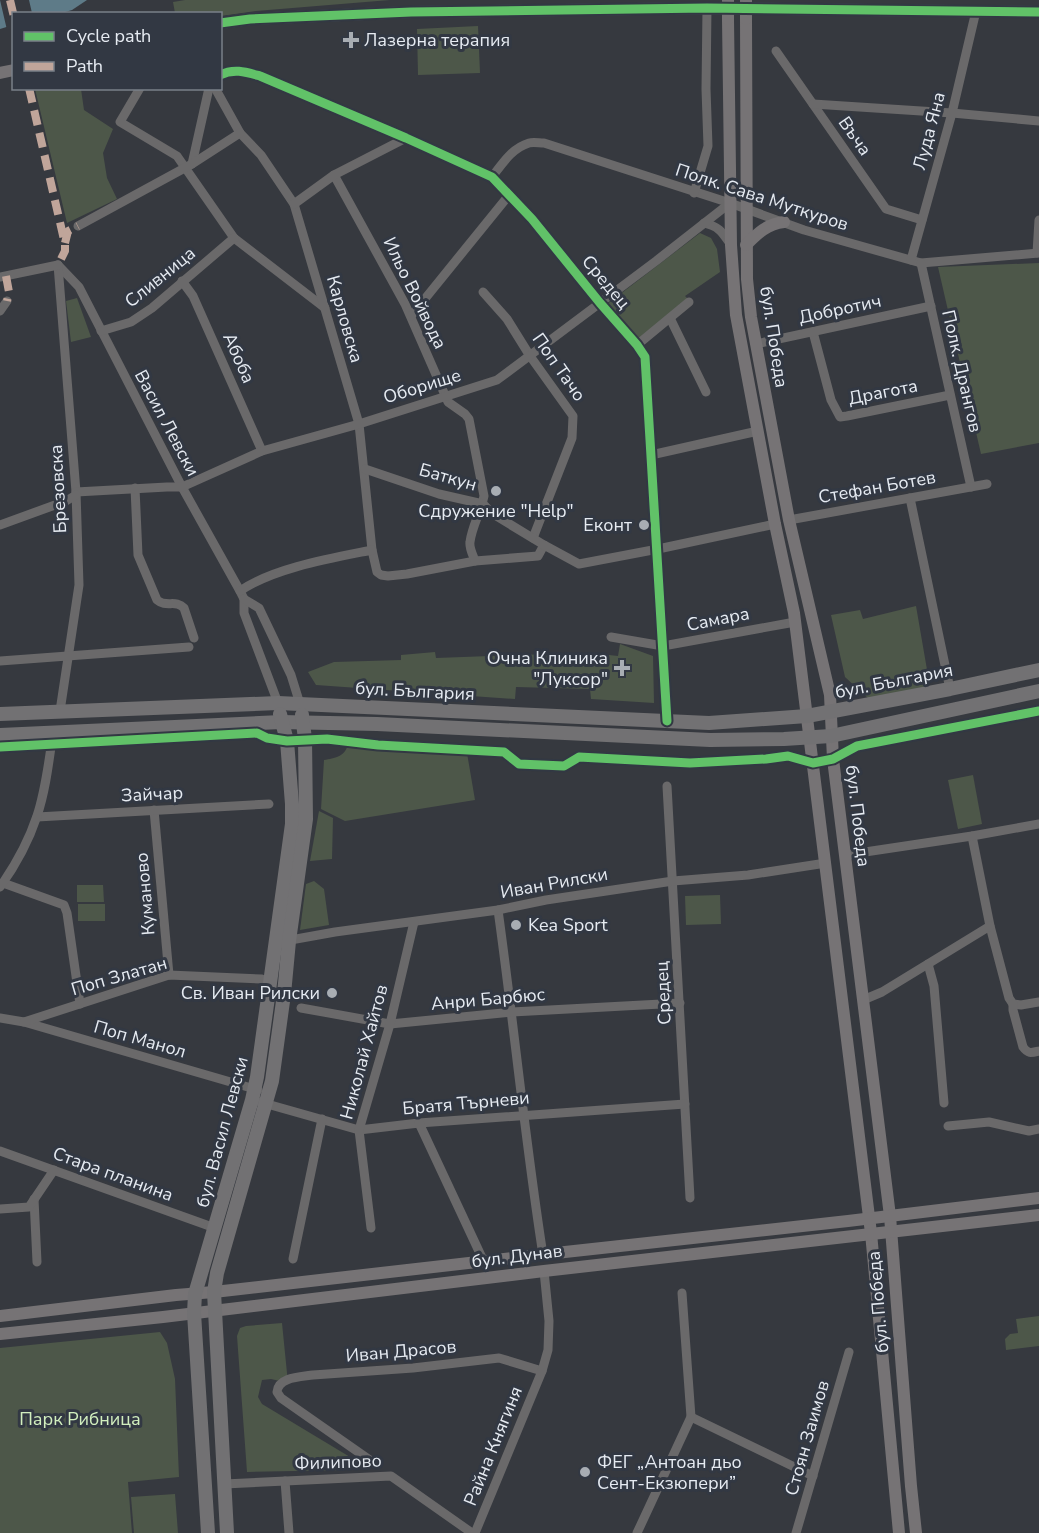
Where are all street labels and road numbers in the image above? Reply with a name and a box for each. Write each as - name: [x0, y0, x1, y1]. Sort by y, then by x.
- street label: Луда Яна: [907, 89, 951, 173]
- street label: Въча: [833, 112, 877, 160]
- street label: Полк. Сава Муткуров: [672, 158, 852, 236]
- street label: Ильо Войвода: [378, 233, 452, 353]
- street label: Сливница: [120, 241, 200, 313]
- street label: Средец: [576, 250, 636, 314]
- street label: Карловска: [321, 273, 369, 365]
- street label: бул. Победа: [754, 285, 794, 389]
- street label: Добротич: [797, 289, 883, 329]
- street label: Полк. Дрангов: [936, 307, 988, 435]
- street label: Поп Тачо: [527, 328, 591, 406]
- street label: Абоба: [217, 329, 261, 387]
- street label: Оборище: [380, 363, 464, 409]
- street label: Васил Левски: [129, 366, 205, 480]
- street label: Драгота: [846, 374, 920, 410]
- street label: Брезовска: [44, 444, 72, 534]
- street label: Баткун: [416, 457, 480, 497]
- street label: Стефан Ботев: [816, 465, 938, 509]
- street label: Самара: [685, 601, 751, 637]
- street label: бул. България: [833, 658, 955, 704]
- street label: бул. България: [355, 676, 475, 706]
- street label: бул. Победа: [840, 764, 876, 868]
- street label: Зайчар: [120, 780, 184, 808]
- street label: Куманово: [129, 852, 161, 936]
- street label: Иван Рилски: [498, 862, 610, 904]
- street label: Поп Златан: [68, 951, 170, 1001]
- street label: Средец: [649, 960, 677, 1025]
- street label: Николай Хайтов: [334, 982, 394, 1122]
- street label: Анри Барбюс: [430, 982, 546, 1016]
- street label: Поп Манол: [91, 1014, 189, 1064]
- street label: бул. Васил Левски: [190, 1054, 254, 1210]
- street label: Братя Търневи: [402, 1085, 530, 1121]
- street label: Стара планина: [49, 1141, 177, 1207]
- street label: бул. Дунав: [470, 1239, 564, 1273]
- street label: бул. Победа: [862, 1250, 894, 1354]
- street label: Иван Драсов: [345, 1334, 457, 1368]
- street label: Стоян Заимов: [779, 1377, 835, 1498]
- street label: Райна Княгиня: [458, 1383, 528, 1509]
- street label: Филипово: [294, 1448, 382, 1476]

